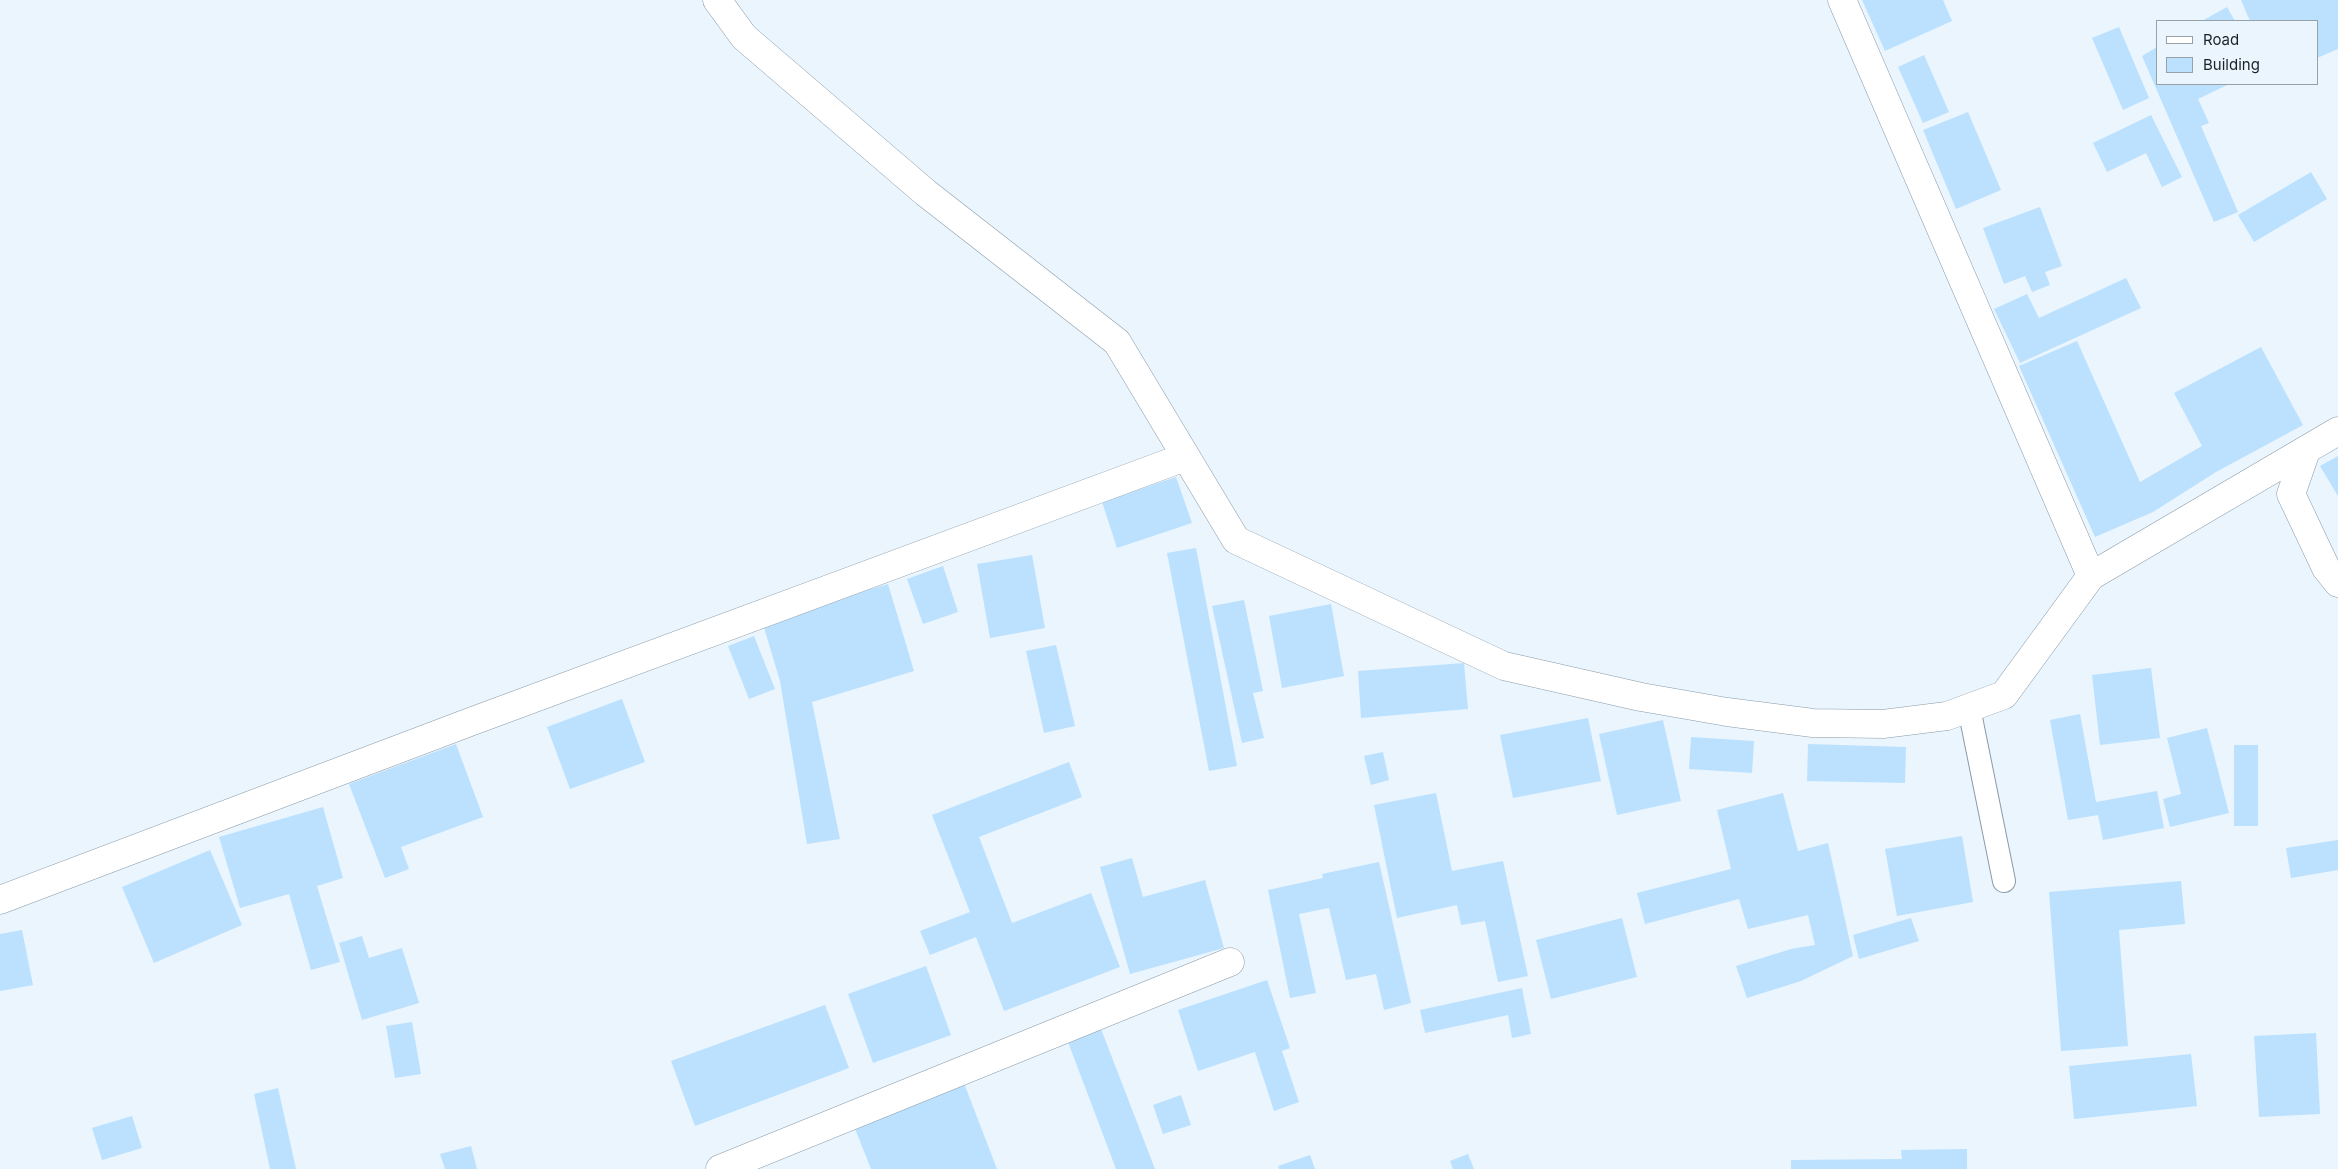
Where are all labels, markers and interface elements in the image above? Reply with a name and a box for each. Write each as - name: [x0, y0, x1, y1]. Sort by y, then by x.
- legend: [2156, 20, 2318, 85]
- text: Road: [2203, 30, 2239, 49]
- text: Building: [2203, 55, 2260, 74]

